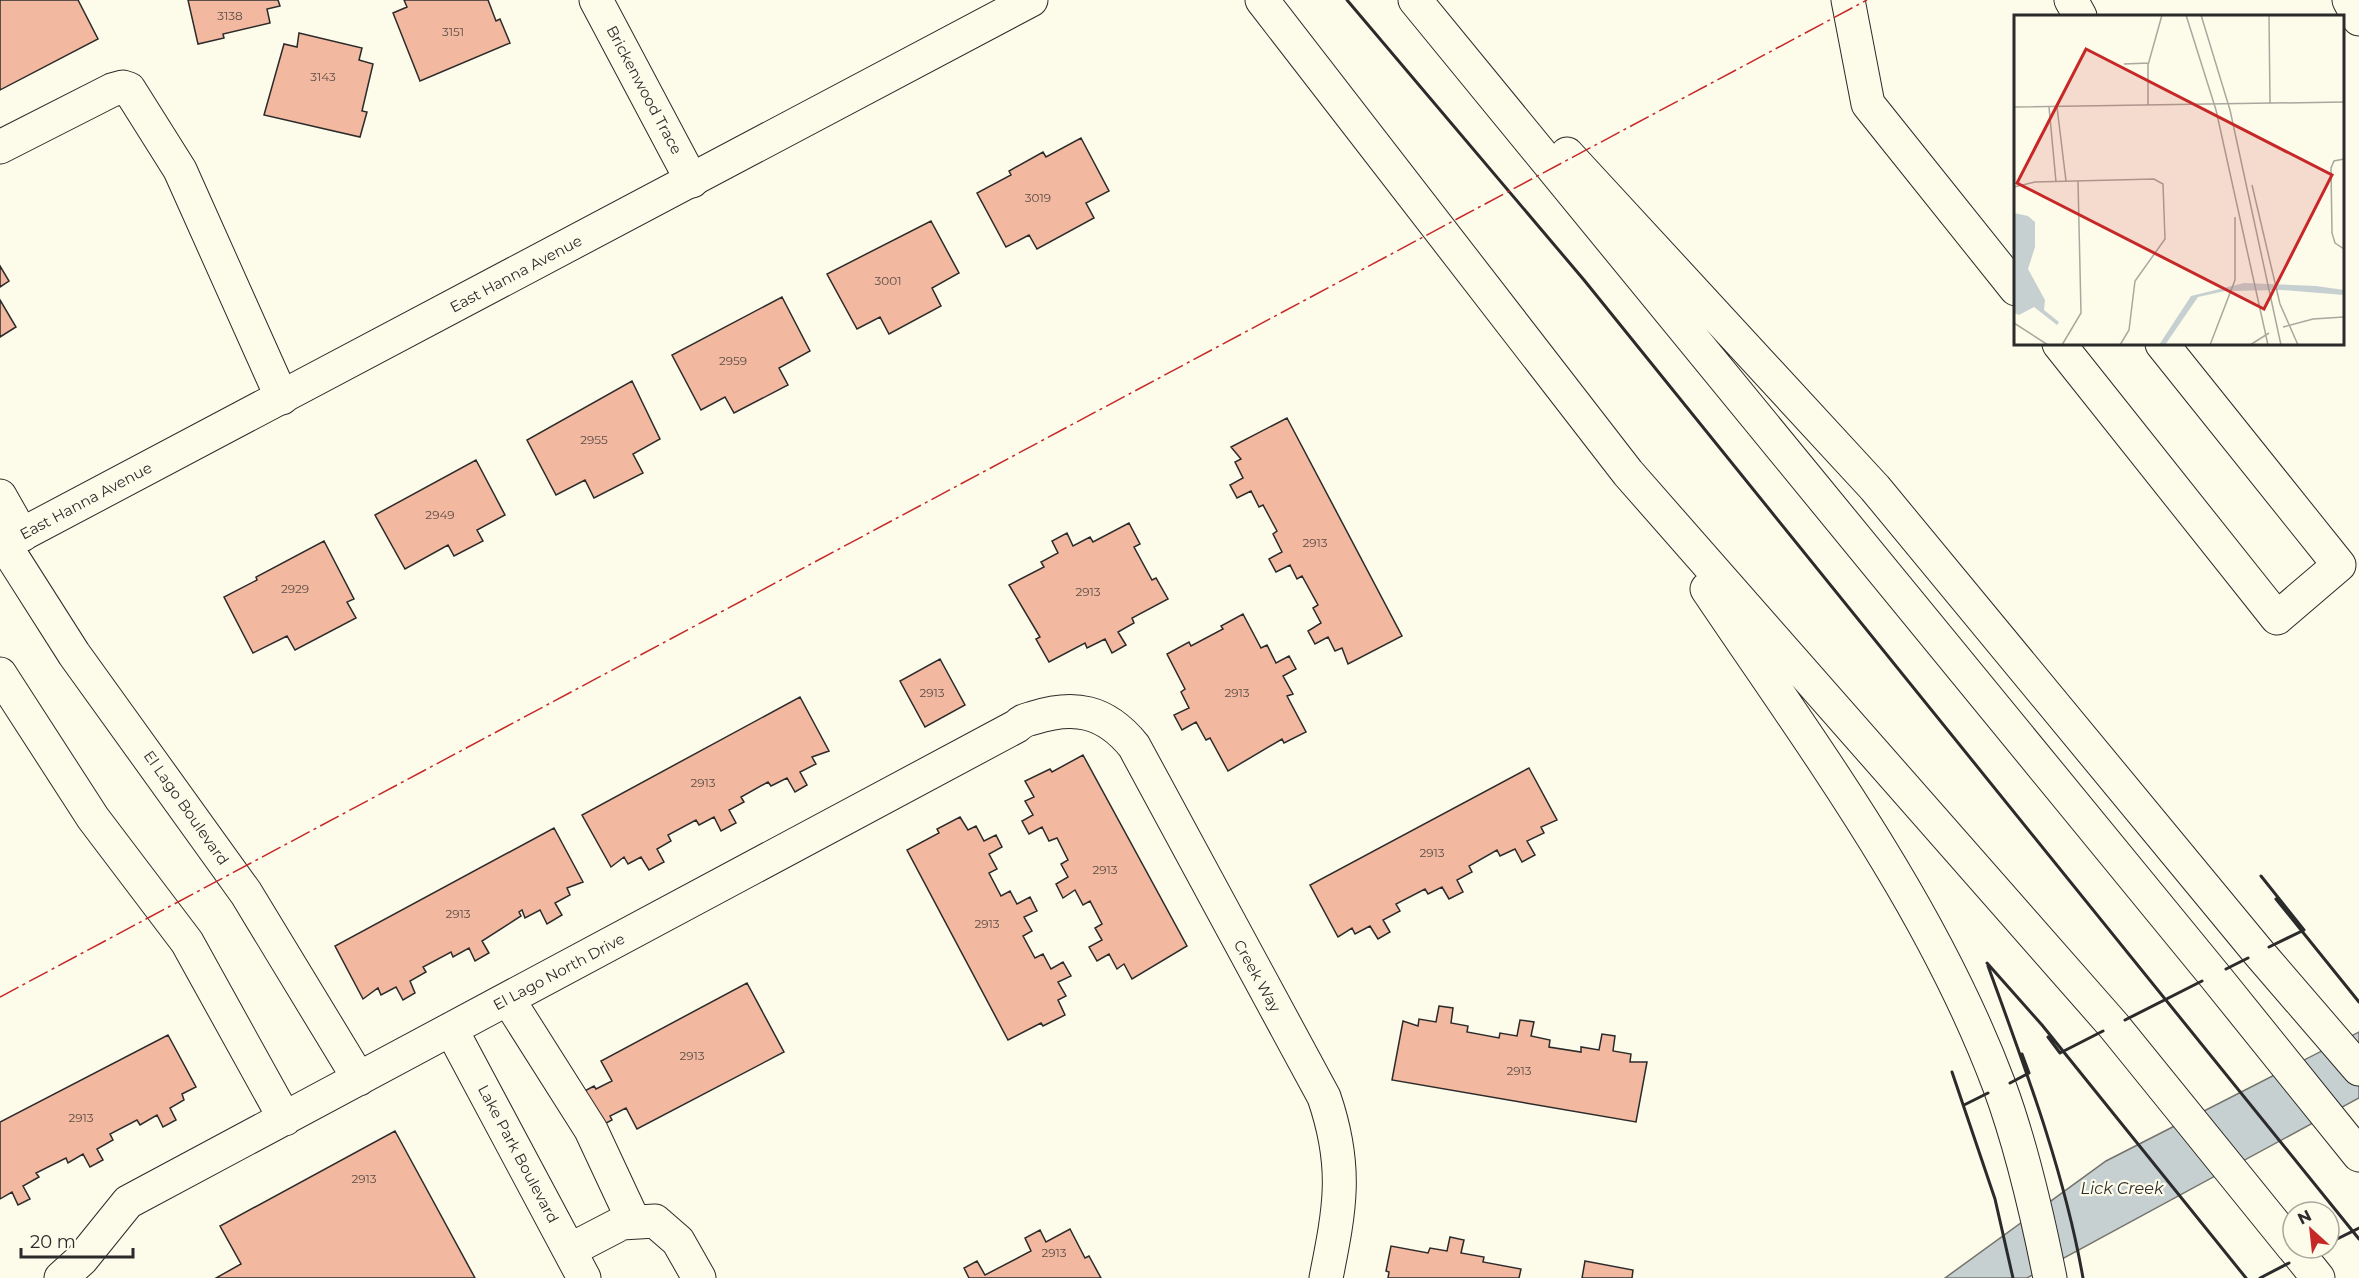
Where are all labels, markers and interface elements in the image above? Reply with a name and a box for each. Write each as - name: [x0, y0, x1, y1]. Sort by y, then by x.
- house number: 3138: [217, 8, 243, 23]
- inset map: [2014, 15, 2344, 345]
- street label: Brickenwood Trace: [602, 22, 686, 157]
- house number: 3151: [442, 24, 464, 39]
- house number: 3143: [310, 69, 336, 84]
- house number: 3019: [1025, 190, 1051, 205]
- street label: East Hanna Avenue: [446, 231, 585, 316]
- house number: 3001: [875, 273, 902, 288]
- house number: 2959: [719, 353, 747, 368]
- house number: 2955: [580, 432, 608, 447]
- street label: East Hanna Avenue: [16, 458, 155, 543]
- house number: 2949: [425, 507, 455, 522]
- house number: 2913: [1302, 535, 1328, 550]
- house number: 2929: [281, 581, 309, 596]
- house number: 2913: [1075, 584, 1101, 599]
- house number: 2913: [919, 685, 945, 700]
- house number: 2913: [1224, 685, 1250, 700]
- street label: El Lago Boulevard: [140, 747, 233, 869]
- house number: 2913: [690, 775, 716, 790]
- house number: 2913: [1419, 845, 1445, 860]
- house number: 2913: [1092, 862, 1118, 877]
- house number: 2913: [445, 906, 471, 921]
- house number: 2913: [974, 916, 1000, 931]
- street label: El Lago North Drive: [490, 929, 628, 1014]
- street label: Creek Way: [1230, 936, 1286, 1016]
- house number: 2913: [679, 1048, 705, 1063]
- house number: 2913: [1506, 1063, 1532, 1078]
- street label: Lake Park Boulevard: [474, 1081, 563, 1226]
- house number: 2913: [68, 1110, 94, 1125]
- house number: 2913: [351, 1171, 377, 1186]
- water label: Lick Creek: [2081, 1179, 2165, 1198]
- north arrow: [2281, 1200, 2341, 1260]
- text: N: [2294, 1206, 2314, 1228]
- scale bar: [21, 1221, 134, 1259]
- text: 20 m: [30, 1231, 76, 1253]
- house number: 2913: [1041, 1245, 1067, 1260]

